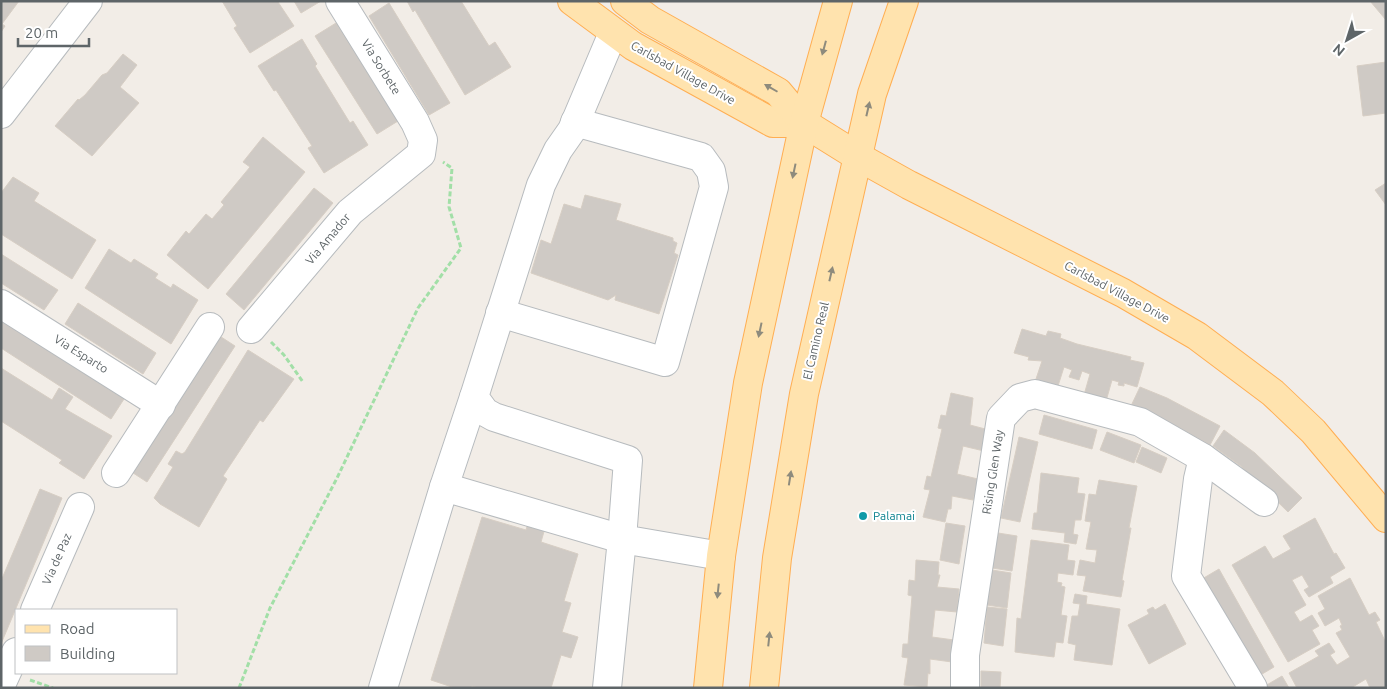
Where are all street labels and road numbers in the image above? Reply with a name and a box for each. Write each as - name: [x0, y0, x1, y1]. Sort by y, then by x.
- street label: Via Sorbete: [359, 37, 404, 97]
- street label: Carlsbad Village Drive: [629, 38, 738, 107]
- street label: Via Amador: [302, 210, 353, 267]
- street label: Carlsbad Village Drive: [1062, 258, 1172, 325]
- street label: El Camino Real: [800, 301, 831, 381]
- street label: Via Esparto: [52, 332, 111, 375]
- street label: Rising Glen Way: [979, 429, 1006, 515]
- street label: Via de Paz: [39, 531, 74, 587]

